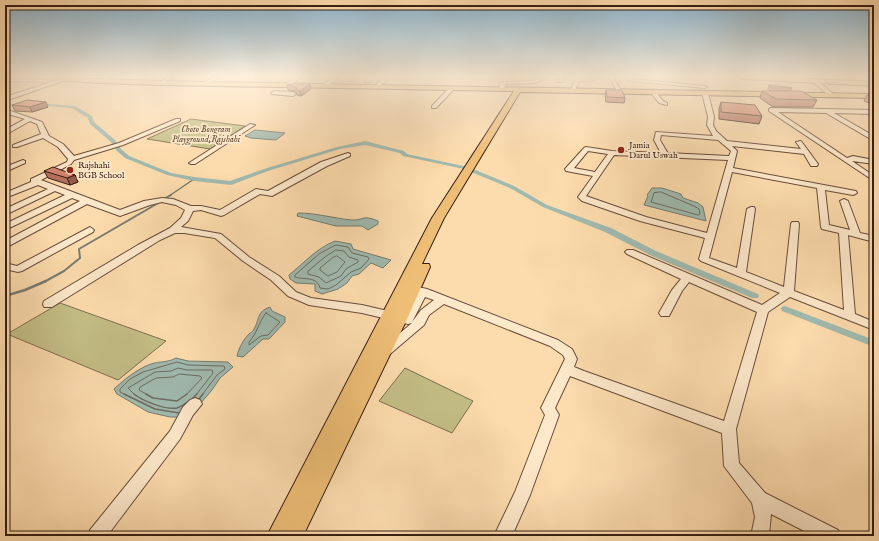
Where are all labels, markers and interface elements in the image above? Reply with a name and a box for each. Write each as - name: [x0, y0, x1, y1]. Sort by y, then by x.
- park label: Choto Bongram Playground,Rajshahi: [172, 124, 242, 146]
- place label: Jamia Darul Uswah: [628, 140, 678, 161]
- marker: Jamia Darul Uswah: [616, 145, 626, 155]
- place label: Rajshahi BGB School: [78, 160, 125, 181]
- marker: Rajshahi BGB School: [65, 165, 75, 175]

